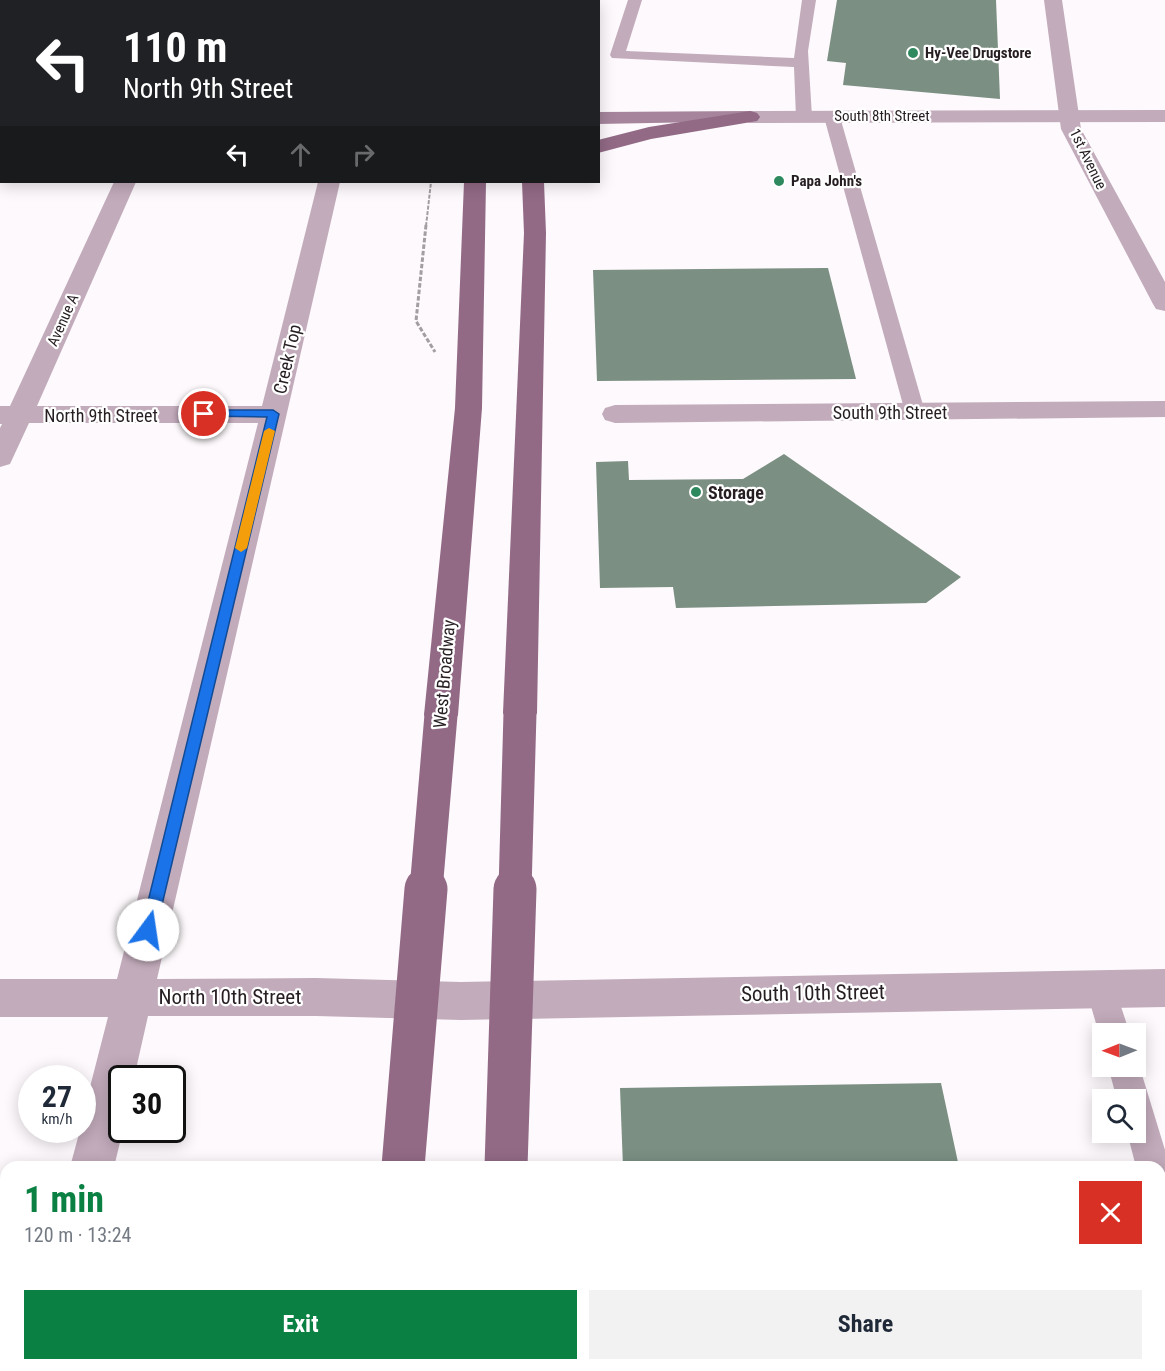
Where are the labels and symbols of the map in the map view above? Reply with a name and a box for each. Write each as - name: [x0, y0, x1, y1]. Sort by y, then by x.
- place label: Hy-Vee Drugstore: [925, 44, 1031, 62]
- marker: Hy-Vee Drugstore: [906, 46, 920, 60]
- street label: South 8th Street: [834, 107, 930, 125]
- street label: 1st Avenue: [1066, 126, 1110, 192]
- place label: Papa John's: [791, 172, 862, 190]
- marker: Papa John's: [772, 174, 786, 188]
- street label: Avenue A: [44, 291, 83, 349]
- street label: Creek Top: [269, 322, 305, 396]
- pin: [178, 388, 229, 439]
- street label: South 9th Street: [833, 402, 947, 423]
- street label: North 9th Street: [44, 405, 158, 426]
- place label: Storage: [708, 482, 764, 503]
- marker: Storage: [689, 485, 703, 499]
- street label: West Broadway: [429, 618, 459, 729]
- position arrow: [116, 898, 180, 962]
- street label: South 10th Street: [741, 980, 885, 1006]
- street label: North 10th Street: [159, 985, 301, 1009]
- north arrow: [1092, 1023, 1146, 1077]
- speed limit sign: 30: [108, 1065, 186, 1143]

